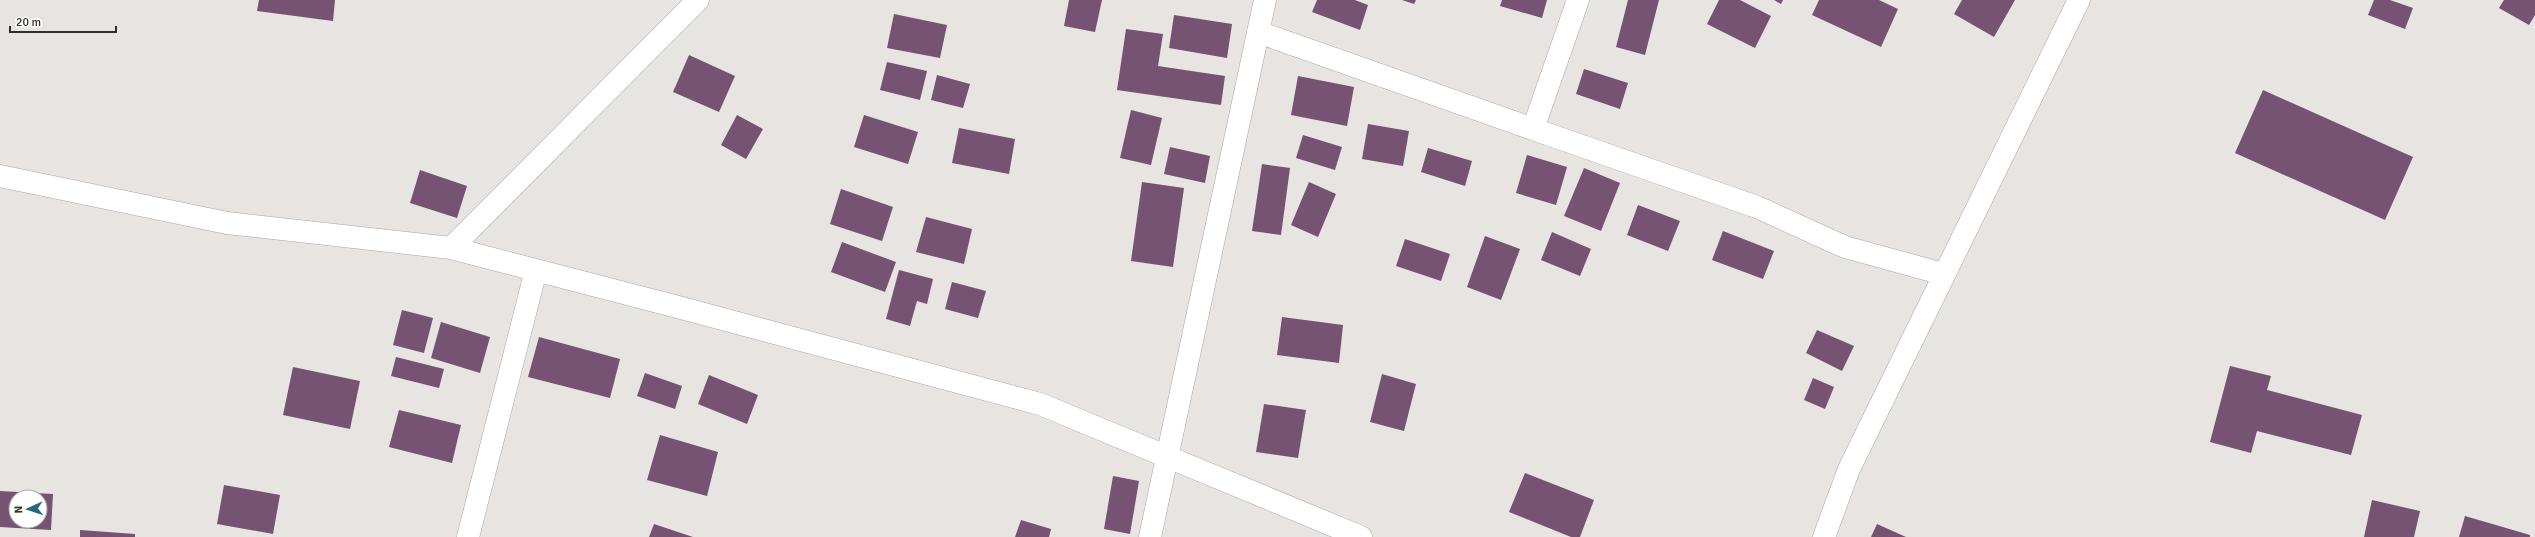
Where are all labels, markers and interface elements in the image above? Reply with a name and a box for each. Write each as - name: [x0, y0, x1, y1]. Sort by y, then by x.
- scale bar: [10, 8, 116, 34]
- text: 20 m: [16, 15, 41, 30]
- north arrow: [8, 489, 48, 529]
- text: N: [12, 505, 25, 514]

